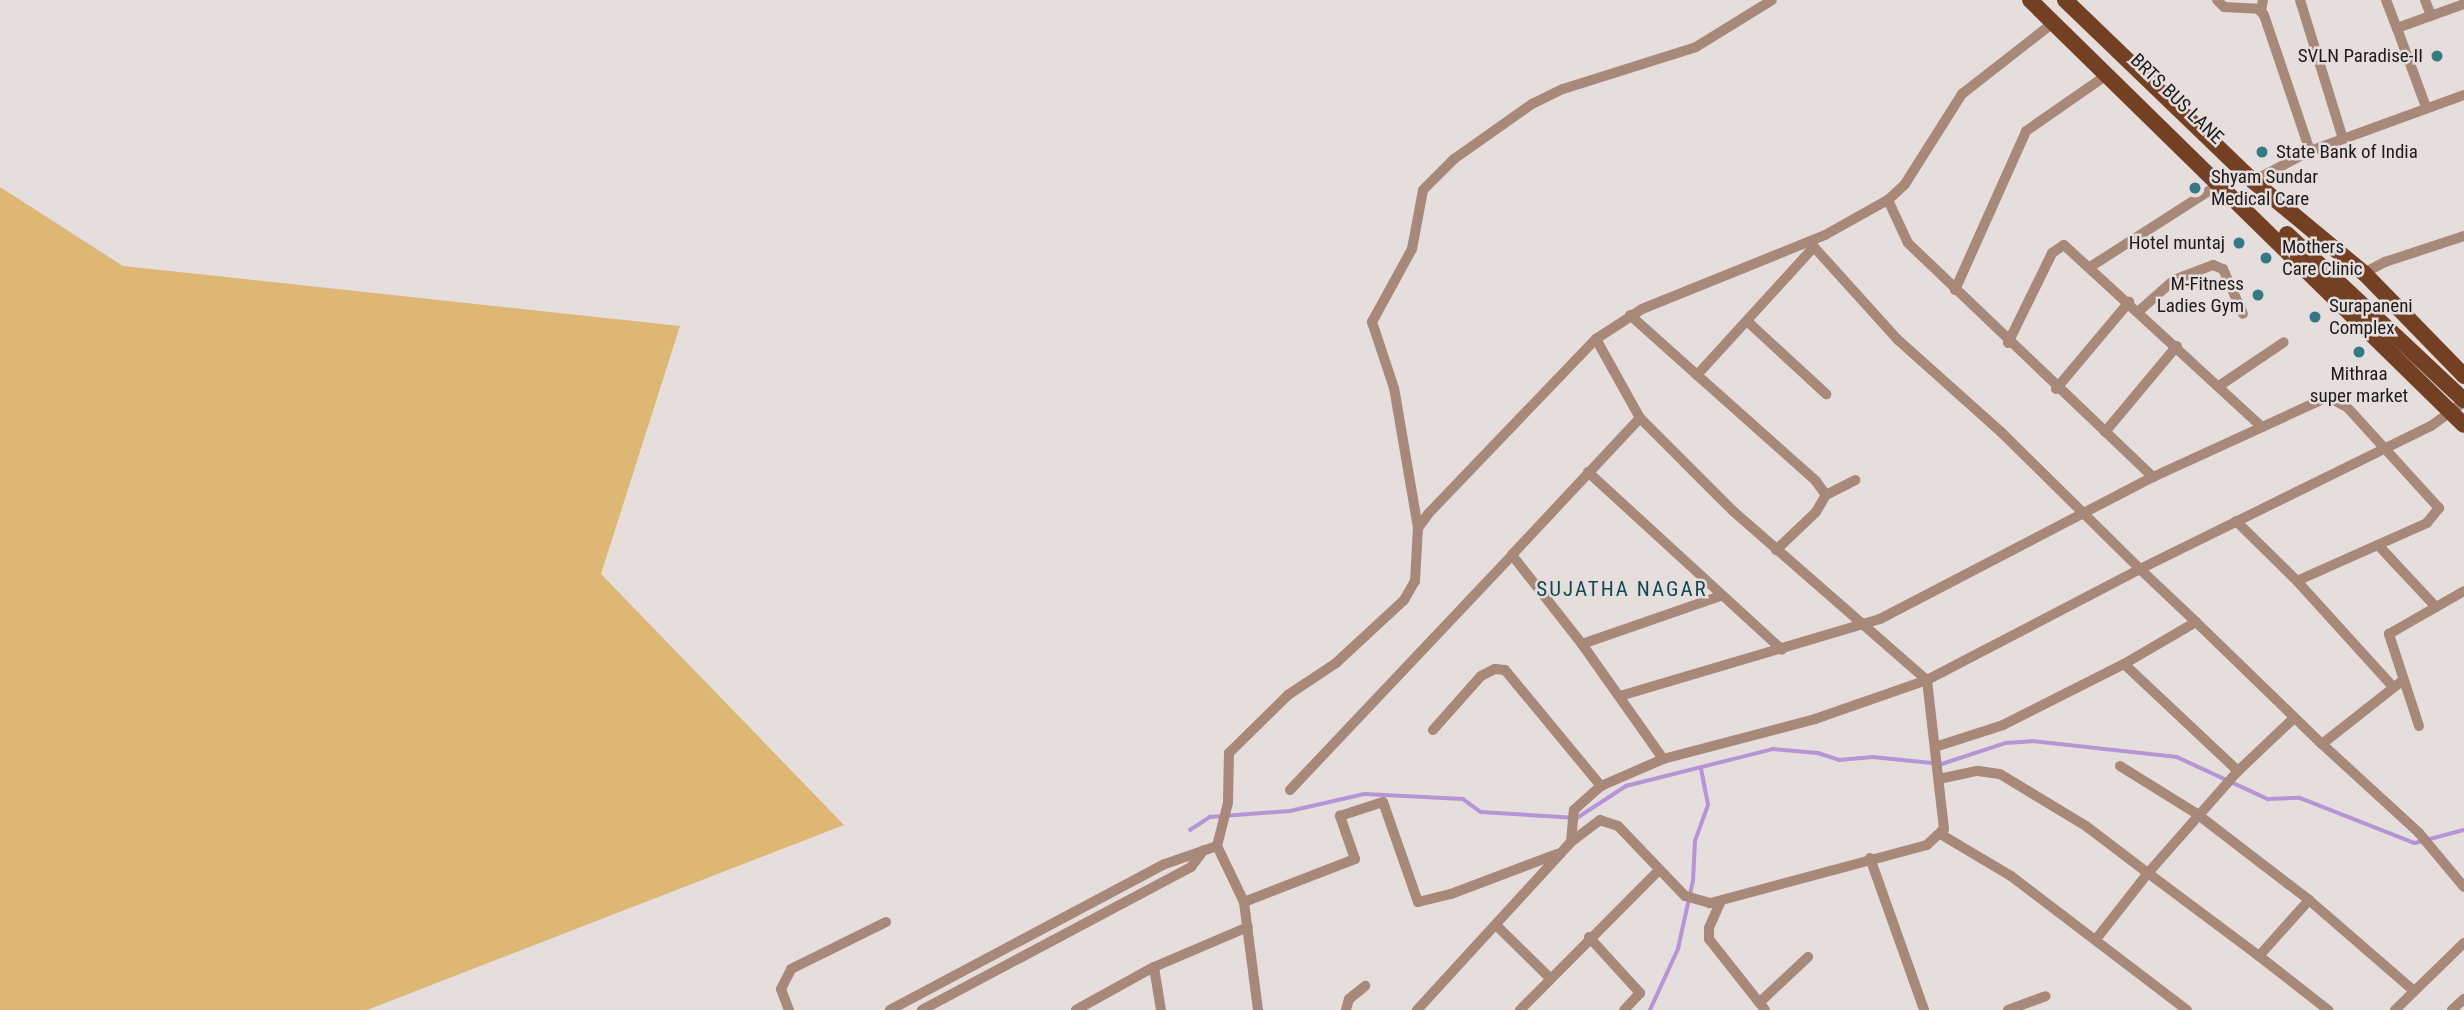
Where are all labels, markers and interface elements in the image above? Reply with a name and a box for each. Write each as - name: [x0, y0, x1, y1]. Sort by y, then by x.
- place label: SVLN Paradise-II: [2298, 45, 2423, 67]
- marker: SVLN Paradise-II: [2429, 48, 2445, 64]
- street label: BRTS BUS LANE: [2126, 49, 2228, 149]
- place label: State Bank of India: [2276, 141, 2418, 163]
- marker: State Bank of India: [2254, 144, 2270, 160]
- place label: Shyam Sundar Medical Care: [2211, 166, 2318, 210]
- marker: Shyam Sundar Medical Care: [2185, 178, 2205, 198]
- place label: Hotel muntaj: [2129, 232, 2225, 254]
- marker: Hotel muntaj: [2231, 235, 2247, 251]
- place label: Mothers Care Clinic: [2282, 236, 2363, 280]
- marker: Mothers Care Clinic: [2256, 248, 2276, 268]
- place label: M-Fitness Ladies Gym: [2157, 273, 2244, 317]
- marker: M-Fitness Ladies Gym: [2250, 287, 2266, 303]
- place label: Surapaneni Complex: [2329, 295, 2413, 339]
- marker: Surapaneni Complex: [2307, 309, 2323, 325]
- marker: Mithraa super market: [2351, 344, 2367, 360]
- place label: Mithraa super market: [2310, 363, 2408, 407]
- district label: SUJATHA NAGAR: [1538, 576, 1706, 602]

